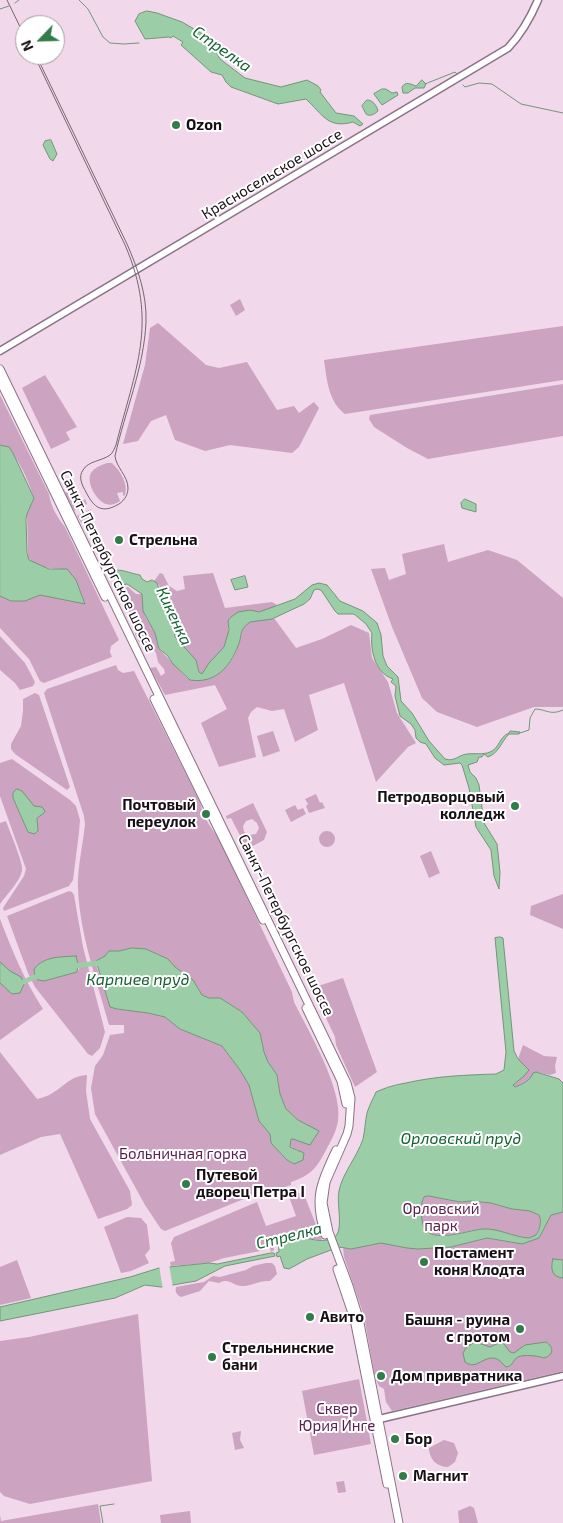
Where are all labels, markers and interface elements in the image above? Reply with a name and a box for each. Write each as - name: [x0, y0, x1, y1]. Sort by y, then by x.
- north arrow: [15, 15, 65, 65]
- water label: Стрелка: [189, 22, 255, 76]
- text: N: [17, 38, 37, 54]
- place label: Ozon: [186, 116, 222, 134]
- marker: Ozon: [170, 119, 182, 131]
- street label: Красносельское шоссе: [198, 125, 346, 223]
- street label: Санкт-Петербургское шоссе: [56, 467, 160, 655]
- place label: Стрельна: [129, 531, 198, 549]
- marker: Стрельна: [113, 534, 125, 546]
- water label: Кикенка: [152, 584, 196, 648]
- place label: Петродворцовый колледж: [377, 788, 505, 823]
- place label: Почтовый переулок: [122, 796, 196, 831]
- marker: Петродворцовый колледж: [509, 800, 521, 812]
- marker: Почтовый переулок: [200, 808, 212, 820]
- street label: Санкт-Петербургское шоссе: [234, 831, 338, 1019]
- water label: Карпиев пруд: [86, 970, 190, 990]
- water label: Орловский пруд: [401, 1129, 521, 1149]
- park label: Больничная горка: [119, 1145, 247, 1163]
- place label: Путевой дворец Петра I: [196, 1166, 305, 1201]
- marker: Путевой дворец Петра I: [180, 1178, 192, 1190]
- park label: Орловский парк: [402, 1200, 480, 1235]
- water label: Стрелка: [254, 1219, 324, 1253]
- place label: Постамент коня Клодта: [434, 1244, 525, 1279]
- marker: Постамент коня Клодта: [418, 1256, 430, 1268]
- place label: Авито: [320, 1308, 364, 1326]
- marker: Авито: [304, 1311, 316, 1323]
- place label: Башня - руина с гротом: [405, 1311, 510, 1346]
- marker: Башня - руина с гротом: [514, 1323, 526, 1335]
- place label: Стрельнинские бани: [222, 1339, 334, 1374]
- marker: Стрельнинские бани: [206, 1351, 218, 1363]
- place label: Дом привратника: [391, 1367, 522, 1385]
- marker: Дом привратника: [375, 1370, 387, 1382]
- park label: Сквер Юрия Инге: [299, 1400, 375, 1435]
- place label: Бор: [405, 1430, 432, 1448]
- marker: Бор: [389, 1433, 401, 1445]
- place label: Магнит: [413, 1467, 468, 1485]
- marker: Магнит: [397, 1470, 409, 1482]

